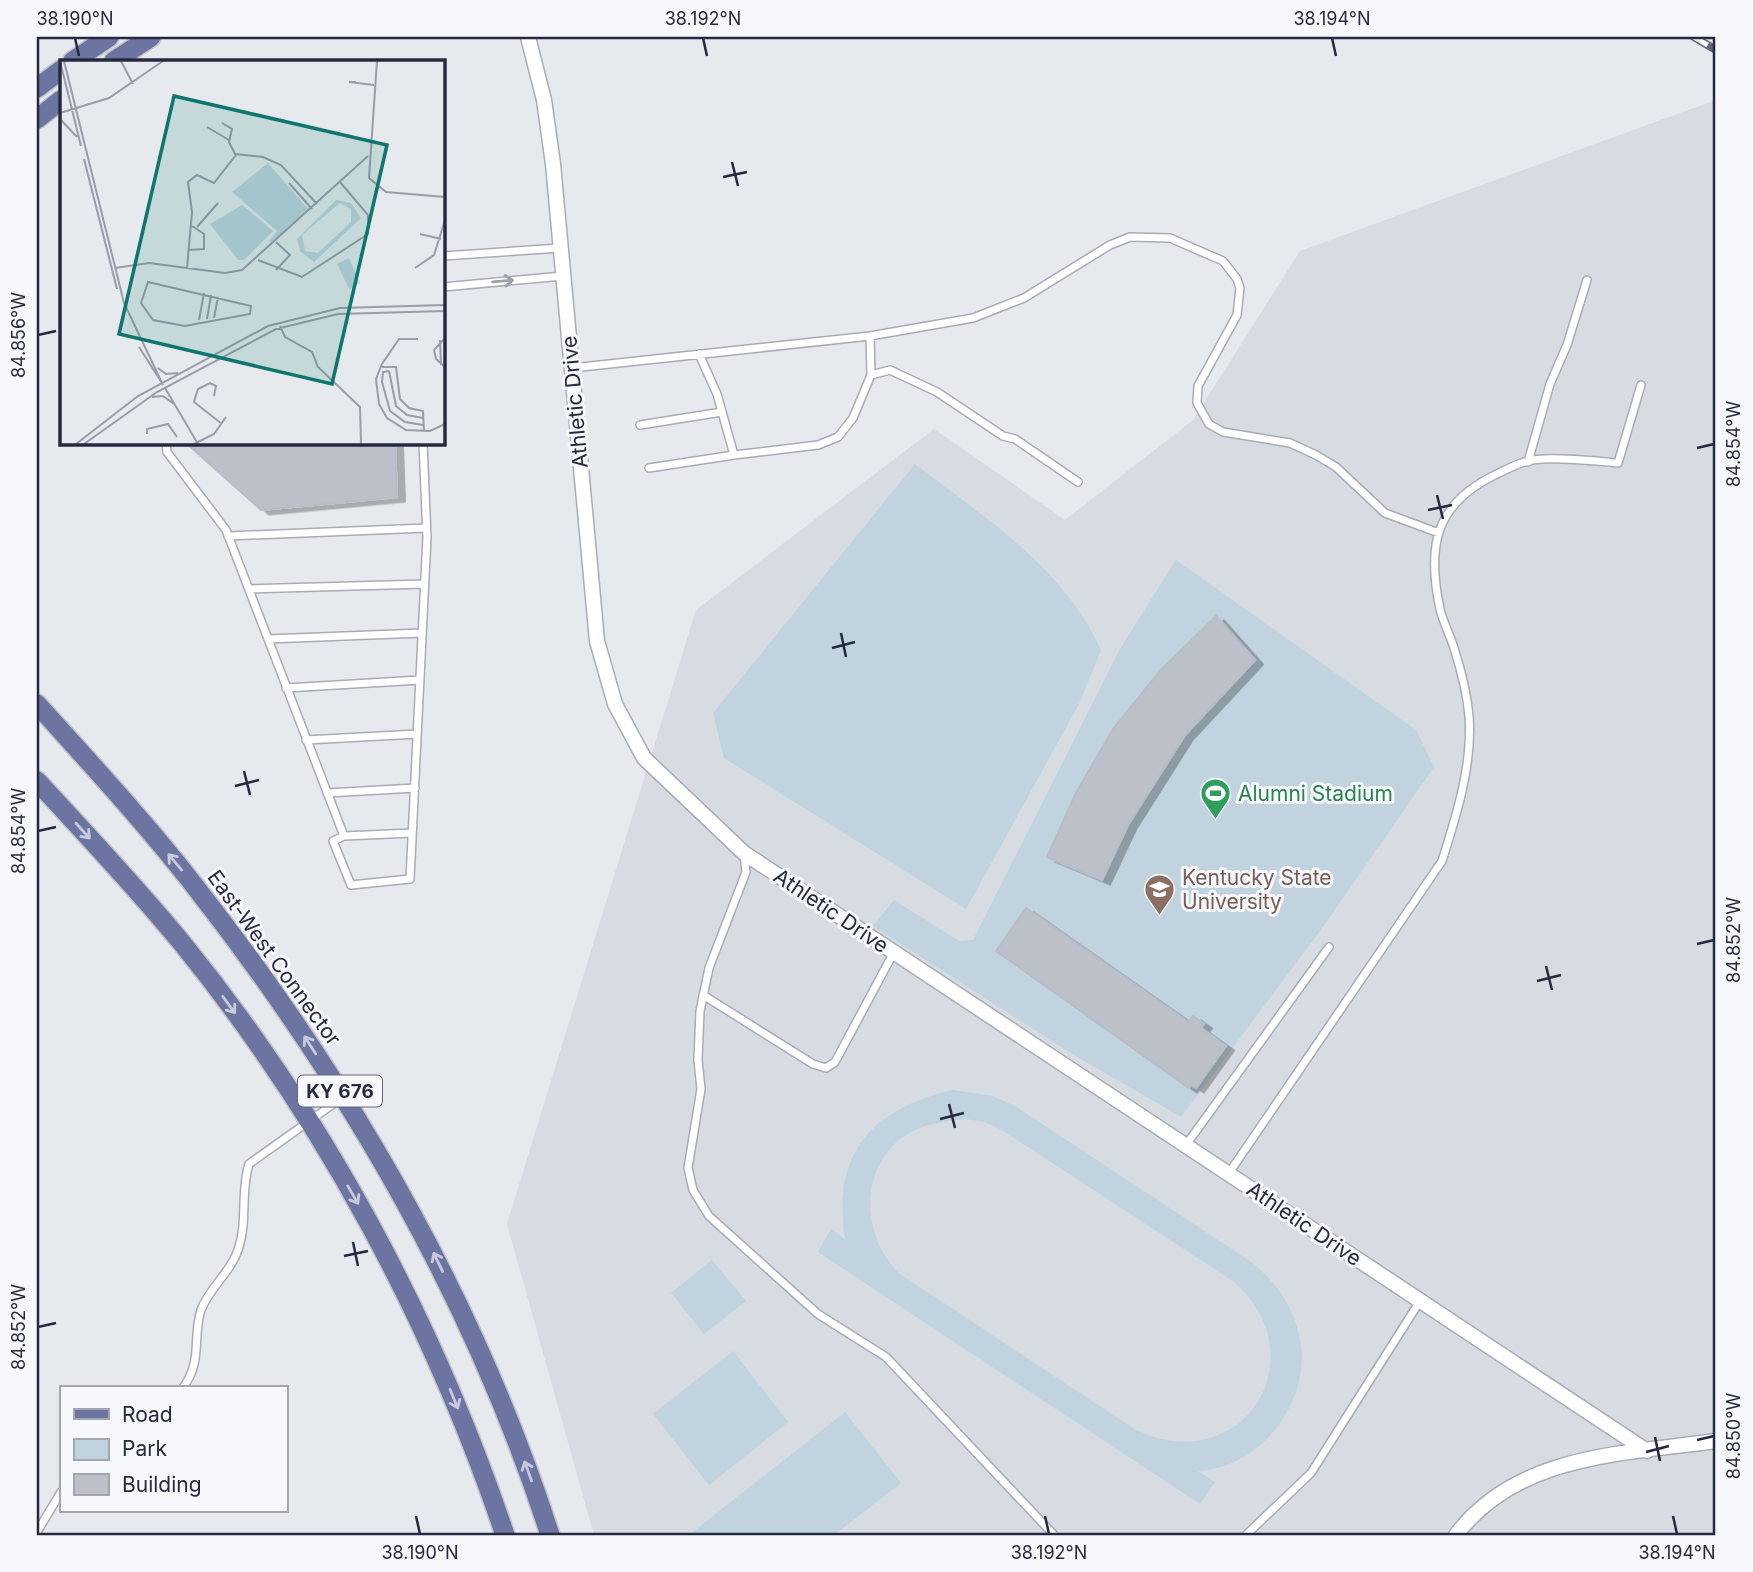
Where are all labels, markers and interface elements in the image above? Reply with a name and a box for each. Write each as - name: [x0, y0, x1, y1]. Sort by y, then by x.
- text: 38.190°N: [36, 8, 114, 29]
- text: 38.192°N: [665, 8, 741, 29]
- text: 38.194°N: [1293, 8, 1371, 29]
- inset map: [60, 60, 444, 444]
- one-way arrow: [491, 275, 514, 288]
- text: 84.856°W: [8, 292, 29, 378]
- street label: Athletic Drive: [556, 335, 593, 469]
- text: 84.854°W: [1723, 401, 1744, 487]
- sports icon: Alumni Stadium: [1198, 777, 1232, 821]
- place label: Alumni Stadium: [1238, 781, 1393, 806]
- text: 84.854°W: [8, 788, 29, 874]
- one-way arrow: [75, 822, 92, 839]
- one-way arrow: [167, 853, 183, 871]
- street label: Athletic Drive: [769, 863, 893, 958]
- street label: East-West Connector: [202, 865, 346, 1050]
- place label: Kentucky State University: [1182, 865, 1332, 914]
- school or university icon: Kentucky State University: [1142, 873, 1176, 917]
- text: 84.852°W: [1723, 897, 1744, 983]
- one-way arrow: [222, 995, 236, 1014]
- one-way arrow: [303, 1036, 317, 1055]
- road number: KY 676: [298, 1076, 382, 1106]
- street label: Athletic Drive: [1242, 1176, 1366, 1271]
- one-way arrow: [347, 1185, 361, 1205]
- one-way arrow: [430, 1252, 444, 1273]
- text: 84.852°W: [8, 1284, 29, 1370]
- legend: [60, 1386, 287, 1512]
- one-way arrow: [448, 1388, 461, 1410]
- text: 84.850°W: [1723, 1393, 1744, 1479]
- text: Road: [122, 1402, 173, 1427]
- text: Park: [122, 1436, 167, 1461]
- one-way arrow: [521, 1460, 533, 1482]
- text: Building: [122, 1472, 202, 1497]
- text: 38.190°N: [381, 1542, 459, 1563]
- text: 38.192°N: [1011, 1542, 1087, 1563]
- text: 38.194°N: [1638, 1542, 1716, 1563]

